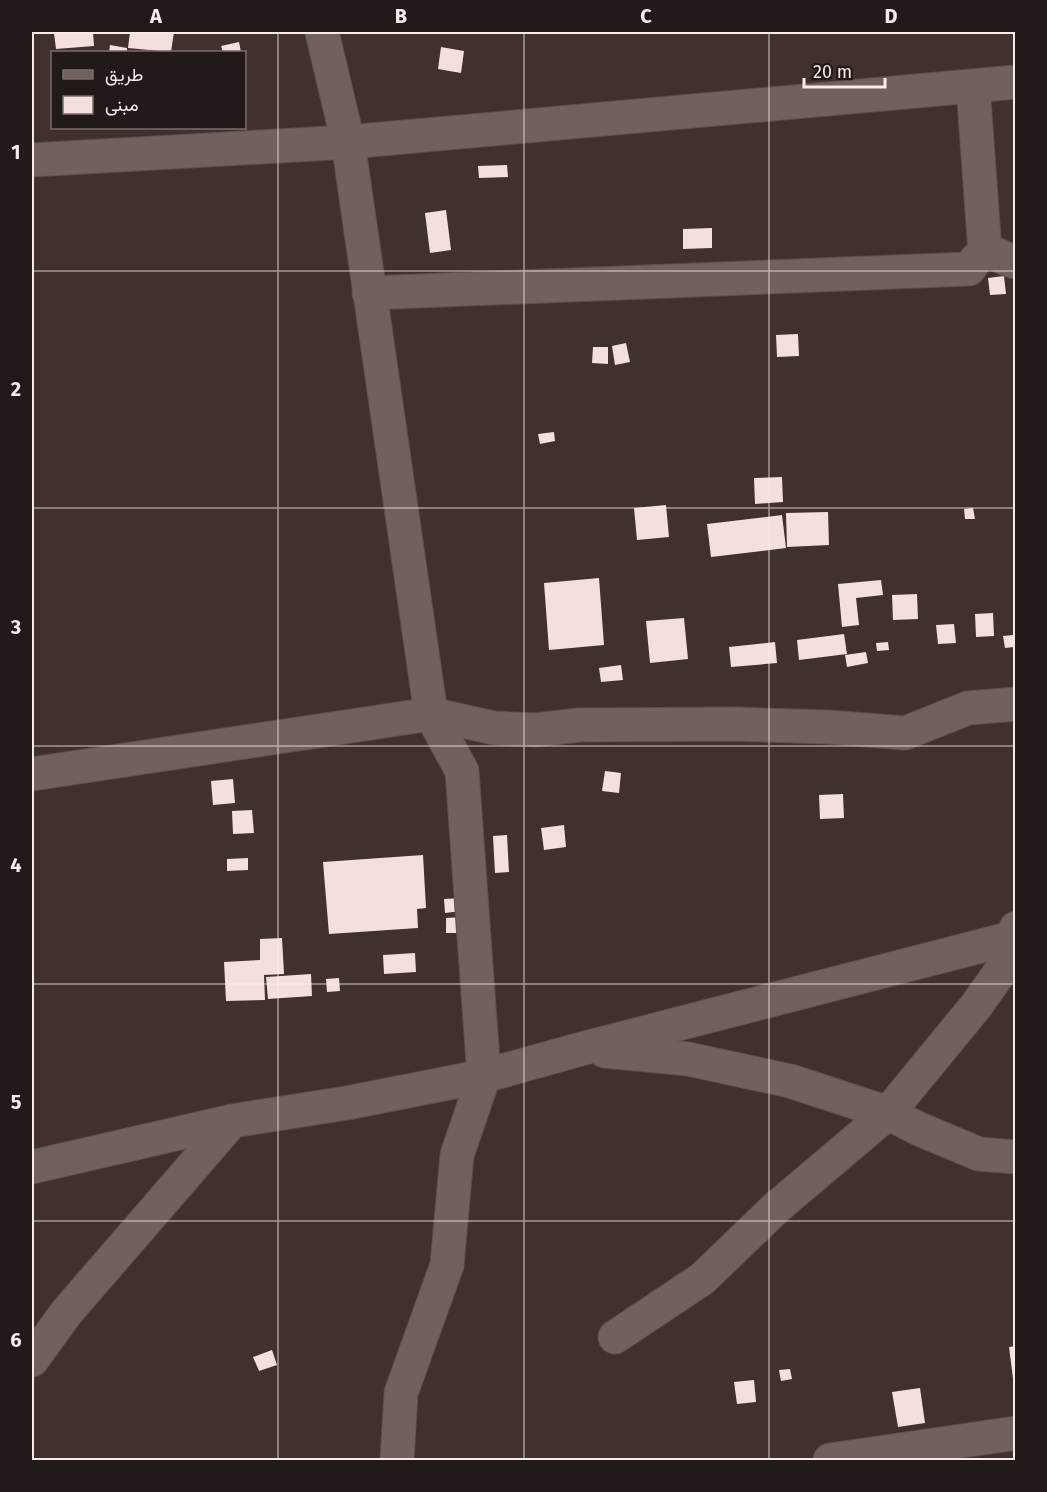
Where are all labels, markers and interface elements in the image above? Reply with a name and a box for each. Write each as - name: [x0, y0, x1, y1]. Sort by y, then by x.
- text: A: [149, 4, 163, 28]
- text: B: [395, 4, 407, 28]
- text: C: [640, 4, 652, 28]
- text: D: [884, 4, 898, 28]
- legend: [51, 51, 246, 129]
- scale bar: [804, 51, 885, 89]
- text: 20 m: [813, 61, 852, 83]
- text: طريق: [105, 64, 143, 86]
- text: مبنى: [105, 94, 139, 116]
- text: 1: [11, 140, 21, 164]
- text: 2: [11, 377, 21, 401]
- text: 3: [10, 615, 21, 639]
- text: 4: [10, 853, 22, 877]
- text: 5: [11, 1090, 22, 1114]
- text: 6: [10, 1328, 22, 1352]

